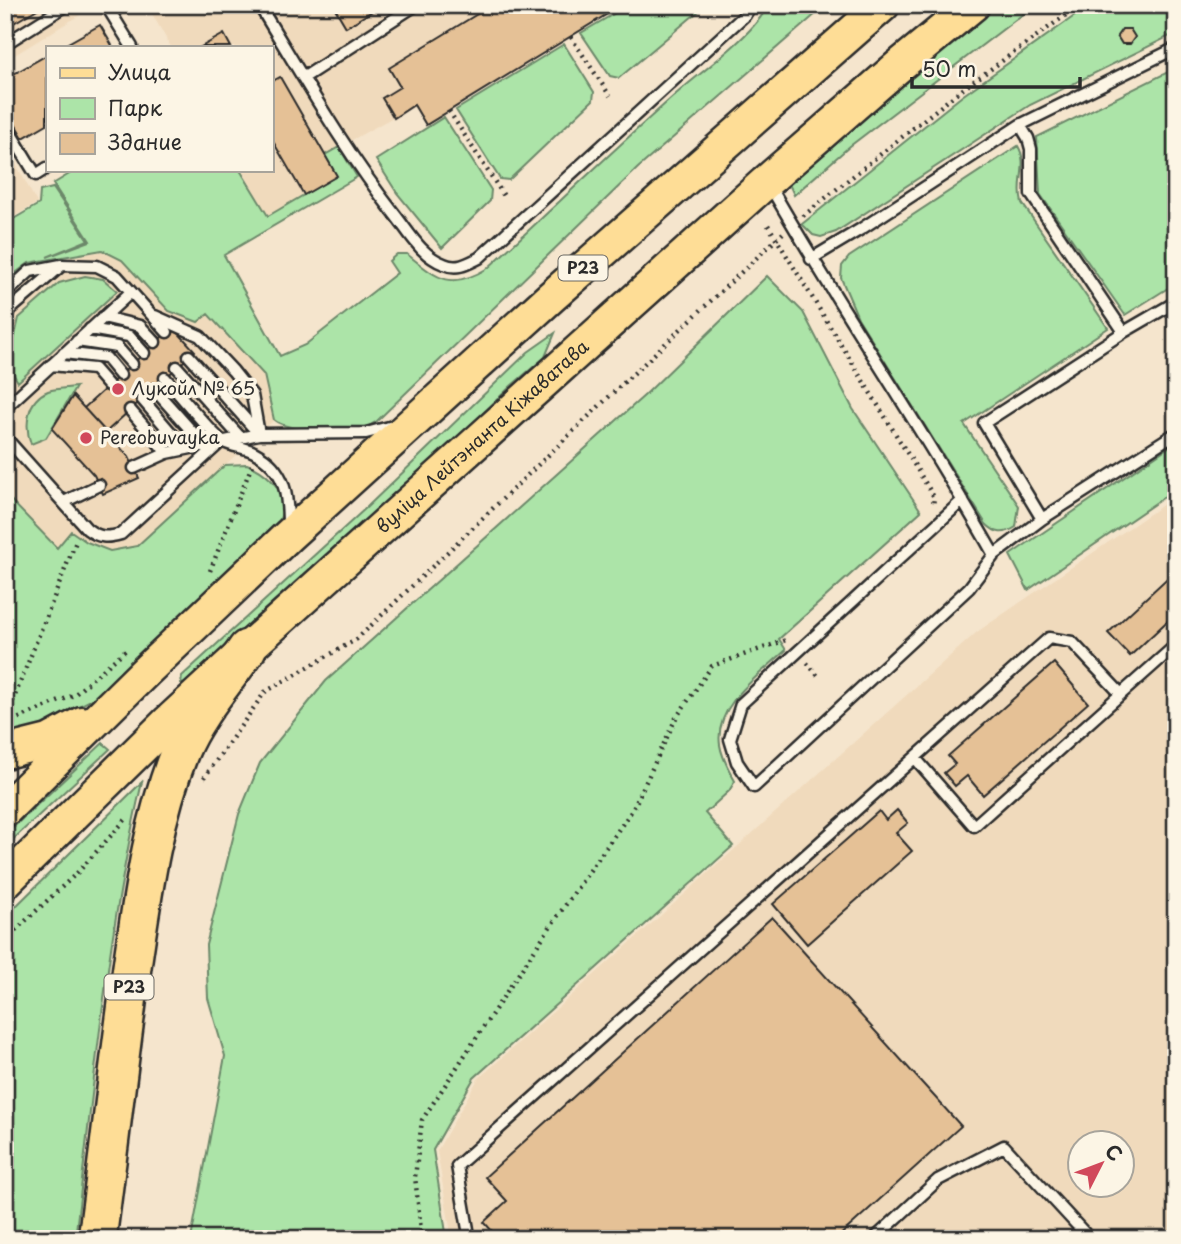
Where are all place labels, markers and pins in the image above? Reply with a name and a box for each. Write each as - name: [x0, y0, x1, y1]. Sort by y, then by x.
- place label: Лукойл № 65: [132, 374, 255, 401]
- marker: Лукойл № 65: [110, 381, 126, 397]
- place label: Pereobuvayka: [100, 423, 221, 450]
- marker: Pereobuvayka: [78, 430, 94, 446]

